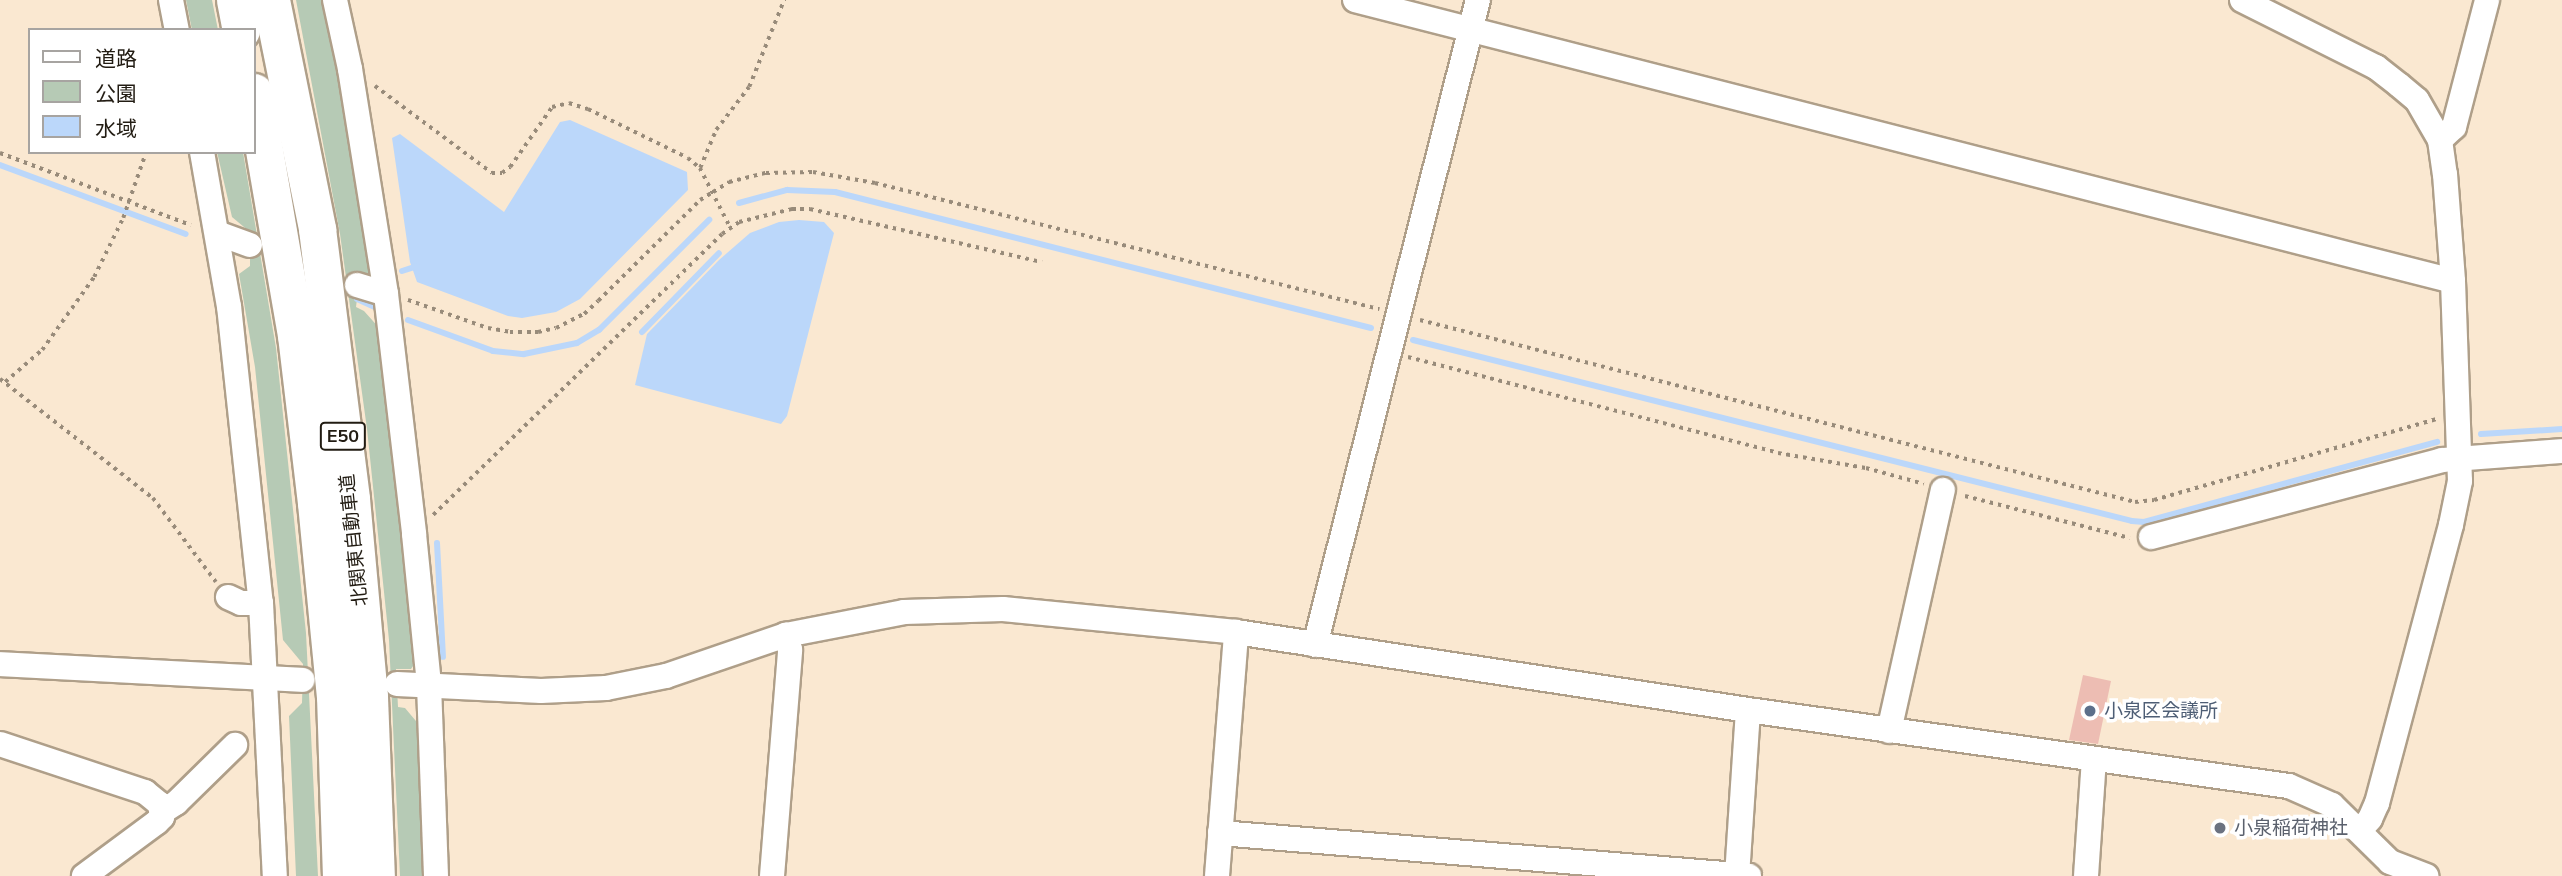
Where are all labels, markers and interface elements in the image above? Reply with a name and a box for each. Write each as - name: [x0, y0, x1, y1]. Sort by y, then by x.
- legend: [28, 28, 256, 154]
- text: 道路: [95, 45, 137, 71]
- text: 公園: [95, 80, 137, 106]
- text: 水域: [95, 115, 137, 141]
- road number: E50: [318, 422, 368, 450]
- street label: 北関東自動車道: [336, 473, 372, 607]
- place label: 小泉区会議所: [2104, 700, 2218, 722]
- marker: 小泉区会議所: [2082, 703, 2098, 719]
- place label: 小泉稲荷神社: [2234, 817, 2348, 839]
- marker: 小泉稲荷神社: [2212, 820, 2228, 836]

